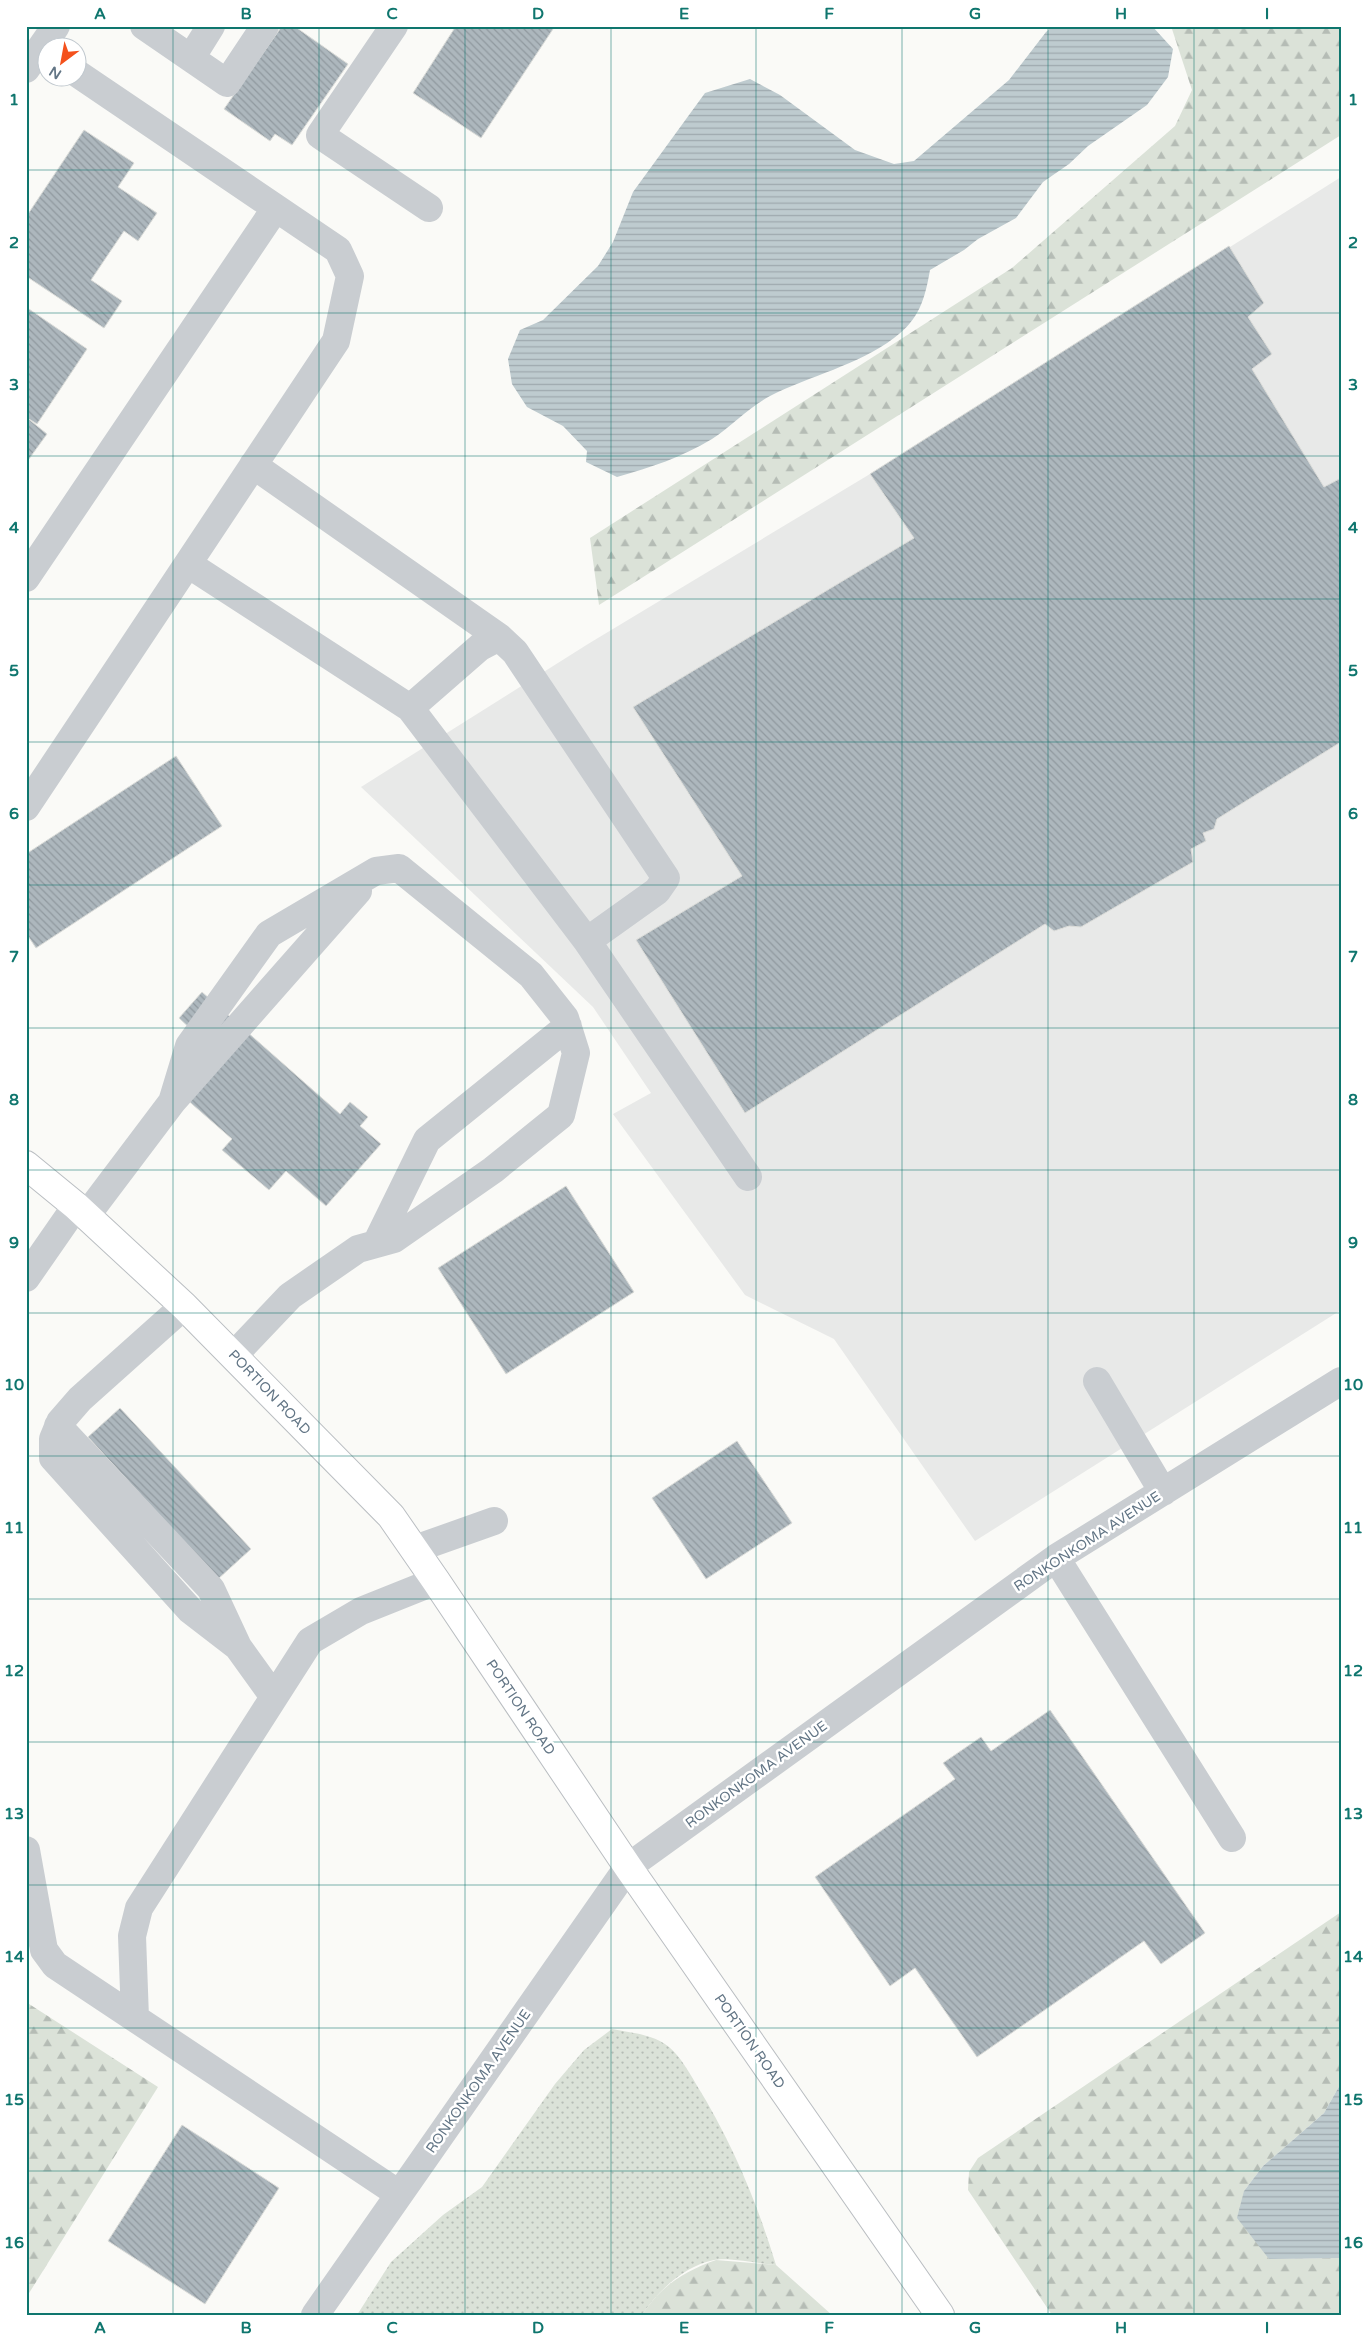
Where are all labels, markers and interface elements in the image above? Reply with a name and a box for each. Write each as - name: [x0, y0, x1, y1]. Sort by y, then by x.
- text: A: [94, 4, 106, 24]
- text: B: [240, 4, 252, 24]
- text: C: [386, 4, 398, 24]
- text: D: [532, 4, 544, 24]
- text: E: [679, 4, 689, 24]
- text: F: [824, 4, 834, 24]
- text: G: [969, 4, 981, 24]
- text: H: [1115, 4, 1127, 24]
- text: I: [1265, 4, 1269, 24]
- north arrow: [38, 38, 88, 88]
- text: N: [46, 62, 65, 83]
- text: 1: [9, 90, 19, 110]
- text: 1: [1348, 90, 1358, 110]
- text: 2: [9, 233, 19, 253]
- text: 2: [1348, 233, 1358, 253]
- text: 3: [9, 375, 19, 395]
- text: 3: [1348, 375, 1358, 395]
- text: 4: [9, 518, 19, 538]
- text: 4: [1348, 518, 1358, 538]
- text: 5: [9, 661, 19, 681]
- text: 5: [1348, 661, 1358, 681]
- text: 6: [9, 804, 19, 824]
- text: 6: [1348, 804, 1358, 824]
- text: 7: [9, 947, 19, 967]
- text: 7: [1348, 947, 1358, 967]
- text: 8: [9, 1090, 19, 1110]
- text: 8: [1348, 1090, 1358, 1110]
- text: 9: [9, 1233, 19, 1253]
- text: 9: [1348, 1233, 1358, 1253]
- street label: PORTION ROAD: [225, 1346, 315, 1438]
- text: 10: [4, 1375, 24, 1395]
- text: 10: [1343, 1375, 1363, 1395]
- street label: RONKONKOMA AVENUE: [1011, 1488, 1164, 1595]
- text: 11: [4, 1518, 24, 1538]
- text: 11: [1343, 1518, 1363, 1538]
- street label: PORTION ROAD: [482, 1656, 559, 1758]
- text: 12: [4, 1661, 24, 1681]
- text: 12: [1343, 1661, 1363, 1681]
- street label: RONKONKOMA AVENUE: [682, 1717, 831, 1832]
- text: 13: [4, 1804, 24, 1824]
- text: 13: [1343, 1804, 1363, 1824]
- text: 14: [4, 1947, 24, 1967]
- text: 14: [1343, 1947, 1363, 1967]
- street label: PORTION ROAD: [711, 1991, 789, 2092]
- street label: RONKONKOMA AVENUE: [422, 2006, 535, 2156]
- text: 15: [4, 2090, 24, 2110]
- text: 15: [1343, 2090, 1363, 2110]
- text: 16: [4, 2233, 24, 2253]
- text: 16: [1343, 2233, 1363, 2253]
- text: A: [94, 2318, 106, 2338]
- text: B: [240, 2318, 252, 2338]
- text: C: [386, 2318, 398, 2338]
- text: D: [532, 2318, 544, 2338]
- text: E: [679, 2318, 689, 2338]
- text: F: [824, 2318, 834, 2338]
- text: G: [969, 2318, 981, 2338]
- text: H: [1115, 2318, 1127, 2338]
- text: I: [1265, 2318, 1269, 2338]

